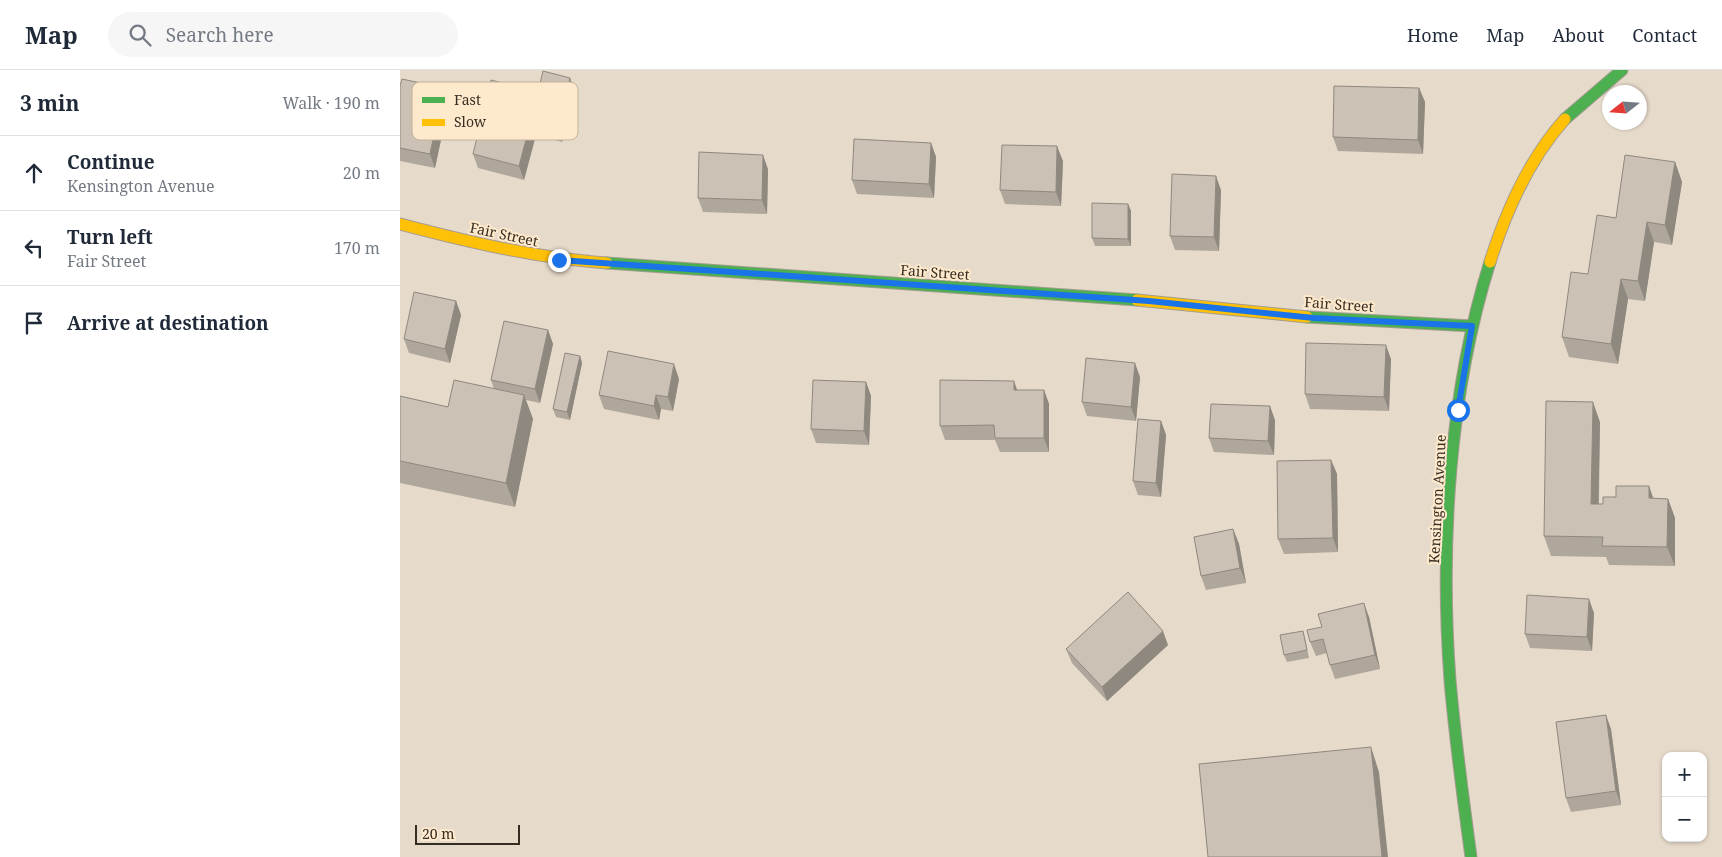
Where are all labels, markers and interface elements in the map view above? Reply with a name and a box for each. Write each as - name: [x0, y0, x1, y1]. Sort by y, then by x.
- search box: [108, 12, 458, 57]
- text: Map: [25, 18, 78, 51]
- icon: search: [126, 21, 154, 49]
- text: Search here: [166, 22, 274, 48]
- text: Home: [1407, 23, 1458, 47]
- text: Map: [1486, 23, 1524, 47]
- text: About: [1552, 23, 1604, 47]
- text: Contact: [1632, 23, 1697, 47]
- legend: [412, 82, 578, 140]
- north arrow: [1602, 85, 1647, 130]
- text: 3 min: [20, 89, 79, 117]
- text: Fast: [454, 90, 481, 109]
- text: Walk · 190 m: [283, 92, 380, 114]
- text: Slow: [454, 112, 487, 131]
- text: Continue: [67, 149, 155, 175]
- icon: ahead: [20, 159, 48, 187]
- text: 20 m: [343, 162, 380, 184]
- text: Kensington Avenue: [67, 175, 215, 197]
- street label: Fair Street: [468, 217, 540, 251]
- text: Turn left: [67, 224, 153, 250]
- icon: left: [20, 234, 48, 262]
- text: 170 m: [334, 237, 380, 259]
- route end: [548, 249, 571, 272]
- text: Fair Street: [67, 250, 146, 272]
- street label: Fair Street: [900, 260, 970, 284]
- street label: Fair Street: [1304, 292, 1374, 316]
- icon: arrive: [20, 309, 48, 337]
- text: Arrive at destination: [67, 310, 269, 336]
- route start: [1447, 399, 1470, 422]
- street label: Kensington Avenue: [1424, 434, 1450, 564]
- map controls: [1662, 752, 1707, 842]
- button: +: [1662, 752, 1707, 797]
- button: −: [1662, 797, 1707, 842]
- scale bar: [415, 822, 520, 845]
- text: 20 m: [422, 824, 455, 843]

